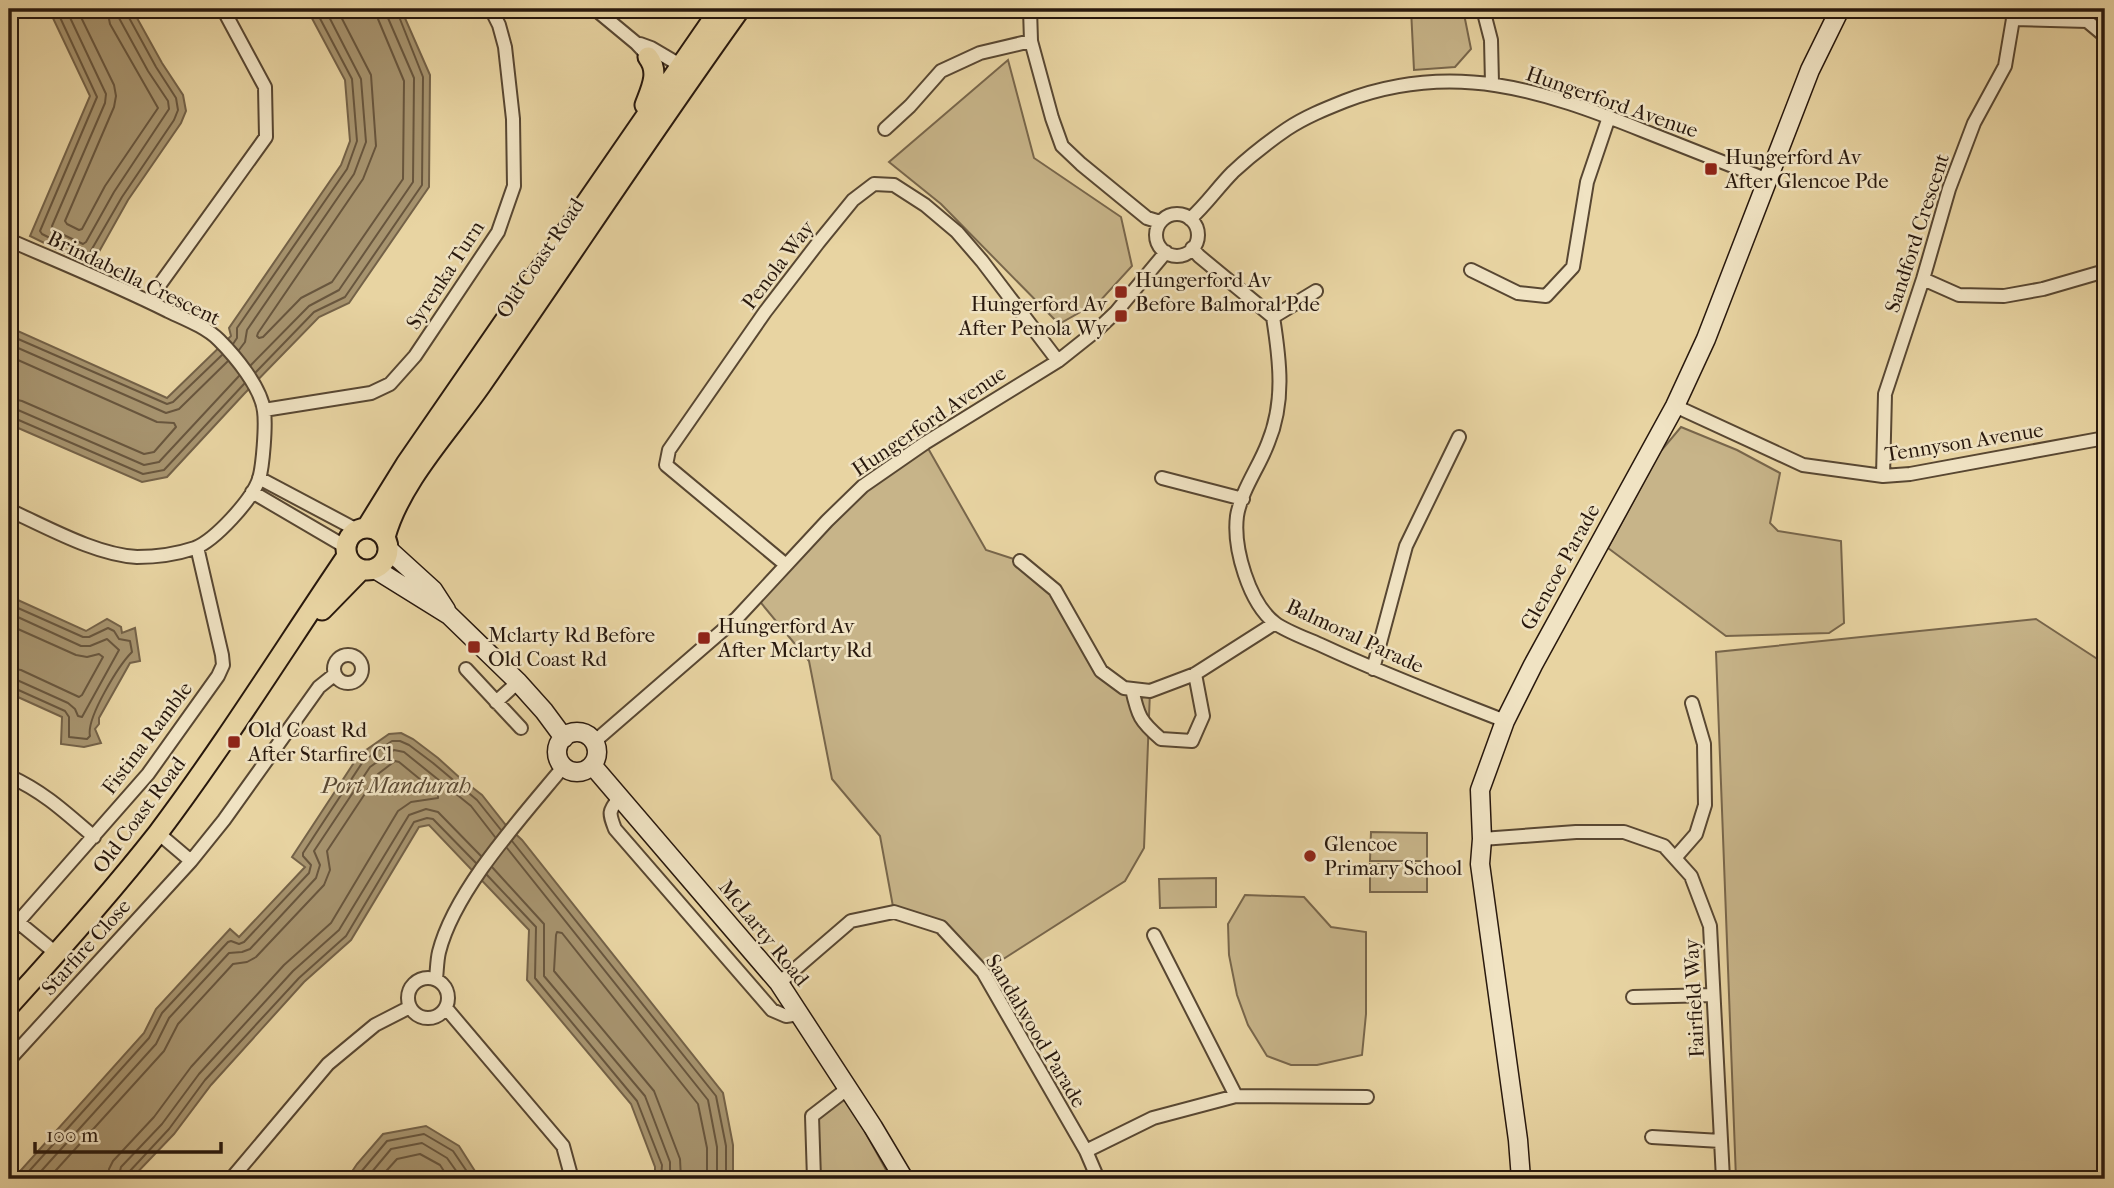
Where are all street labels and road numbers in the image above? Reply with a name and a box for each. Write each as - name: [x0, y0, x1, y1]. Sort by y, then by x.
- street label: Hungerford Avenue: [1523, 61, 1701, 143]
- street label: Sandford Crescent: [1880, 150, 1954, 316]
- street label: Old Coast Road: [491, 193, 589, 322]
- street label: Penola Way: [737, 215, 820, 314]
- street label: Syrenka Turn: [401, 216, 489, 334]
- street label: Brindabella Crescent: [44, 226, 225, 331]
- street label: Hungerford Avenue: [847, 361, 1011, 481]
- street label: Tennyson Avenue: [1883, 418, 2045, 466]
- street label: Glencoe Parade: [1515, 500, 1605, 634]
- street label: Balmoral Parade: [1283, 594, 1427, 678]
- street label: Fistina Ramble: [97, 677, 197, 799]
- street label: Old Coast Road: [88, 752, 191, 878]
- street label: McLarty Road: [714, 875, 814, 991]
- street label: Starfire Close: [37, 894, 135, 1000]
- street label: Fairfield Way: [1679, 937, 1709, 1058]
- street label: Sandalwood Parade: [981, 950, 1091, 1112]

